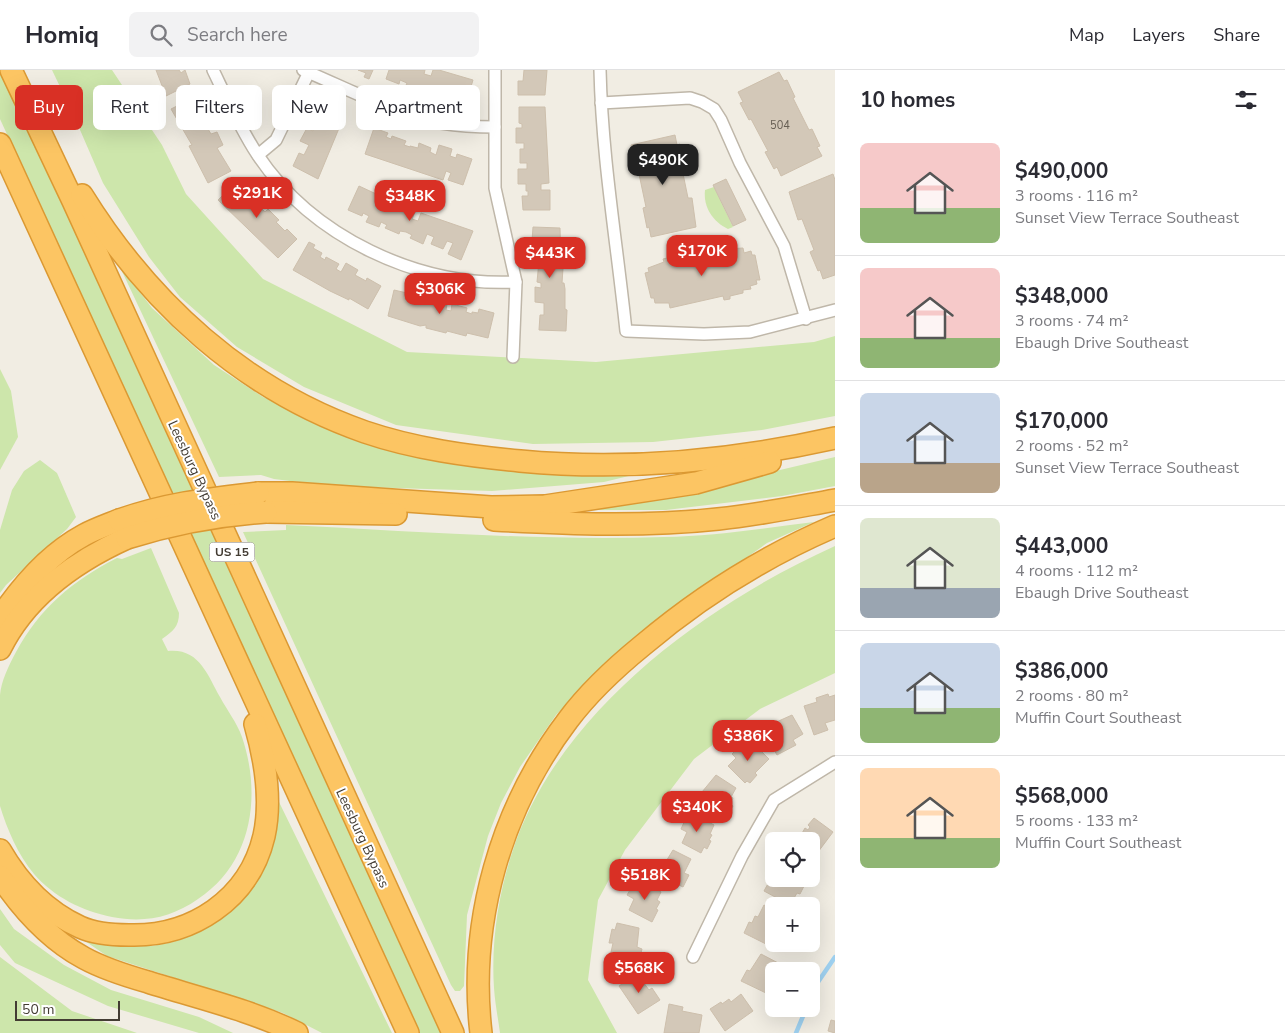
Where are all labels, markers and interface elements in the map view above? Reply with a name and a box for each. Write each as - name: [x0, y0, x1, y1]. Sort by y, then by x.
- search box: [129, 12, 479, 57]
- text: Homiq: [25, 19, 99, 51]
- icon: search: [147, 21, 175, 49]
- text: Search here: [187, 22, 288, 48]
- text: Map: [1069, 23, 1104, 47]
- text: Layers: [1132, 23, 1185, 47]
- text: Share: [1213, 23, 1260, 47]
- chip: Buy: [15, 85, 83, 130]
- chip: Rent: [93, 85, 166, 130]
- chip: Filters: [176, 85, 262, 130]
- chip: New: [272, 85, 346, 130]
- chip: Apartment: [356, 85, 480, 130]
- text: 10 homes: [860, 86, 955, 114]
- icon: filters: [1232, 86, 1260, 114]
- house number: 504: [770, 118, 790, 133]
- pin: $490K: [628, 144, 698, 186]
- text: $490K: [638, 149, 688, 171]
- text: $490,000: [1015, 157, 1108, 185]
- icon: home: [900, 163, 960, 223]
- pin: $291K: [222, 176, 292, 219]
- pin: $348K: [375, 180, 445, 222]
- text: $291K: [232, 182, 282, 204]
- text: $348K: [385, 185, 435, 207]
- text: 3 rooms · 116 m²: [1015, 185, 1138, 207]
- text: Sunset View Terrace Southeast: [1015, 207, 1239, 229]
- pin: $170K: [667, 234, 737, 277]
- pin: $443K: [515, 236, 585, 279]
- text: $170K: [677, 240, 727, 262]
- text: $443K: [525, 242, 575, 264]
- pin: $306K: [405, 272, 475, 315]
- text: $306K: [415, 278, 465, 300]
- text: $348,000: [1015, 282, 1108, 310]
- icon: home: [900, 288, 960, 348]
- text: 3 rooms · 74 m²: [1015, 310, 1128, 332]
- text: Ebaugh Drive Southeast: [1015, 332, 1188, 354]
- text: $170,000: [1015, 407, 1108, 435]
- icon: home: [900, 413, 960, 473]
- street label: Leesburg Bypass: [163, 417, 226, 523]
- text: 2 rooms · 52 m²: [1015, 435, 1128, 457]
- text: Sunset View Terrace Southeast: [1015, 457, 1239, 479]
- text: $443,000: [1015, 532, 1108, 560]
- icon: home: [900, 538, 960, 598]
- road number: US 15: [210, 542, 254, 562]
- text: 4 rooms · 112 m²: [1015, 560, 1138, 582]
- text: Ebaugh Drive Southeast: [1015, 582, 1188, 604]
- text: $386,000: [1015, 657, 1108, 685]
- icon: home: [900, 663, 960, 723]
- text: 2 rooms · 80 m²: [1015, 685, 1128, 707]
- text: Muffin Court Southeast: [1015, 707, 1181, 729]
- pin: $386K: [713, 720, 783, 762]
- text: $386K: [723, 725, 773, 747]
- text: $568,000: [1015, 782, 1108, 810]
- street label: Leesburg Bypass: [331, 785, 394, 891]
- icon: home: [900, 788, 960, 848]
- pin: $340K: [662, 790, 732, 833]
- text: $340K: [672, 796, 722, 818]
- text: 5 rooms · 133 m²: [1015, 810, 1138, 832]
- map controls: [765, 832, 820, 1017]
- button: locate: [765, 832, 820, 887]
- text: Muffin Court Southeast: [1015, 832, 1181, 854]
- pin: $518K: [610, 858, 680, 901]
- text: $518K: [620, 864, 670, 886]
- button: +: [765, 897, 820, 952]
- pin: $568K: [604, 952, 674, 994]
- text: $568K: [614, 957, 664, 979]
- button: −: [765, 962, 820, 1017]
- scale bar: [15, 998, 120, 1021]
- text: 50 m: [22, 1000, 54, 1019]

